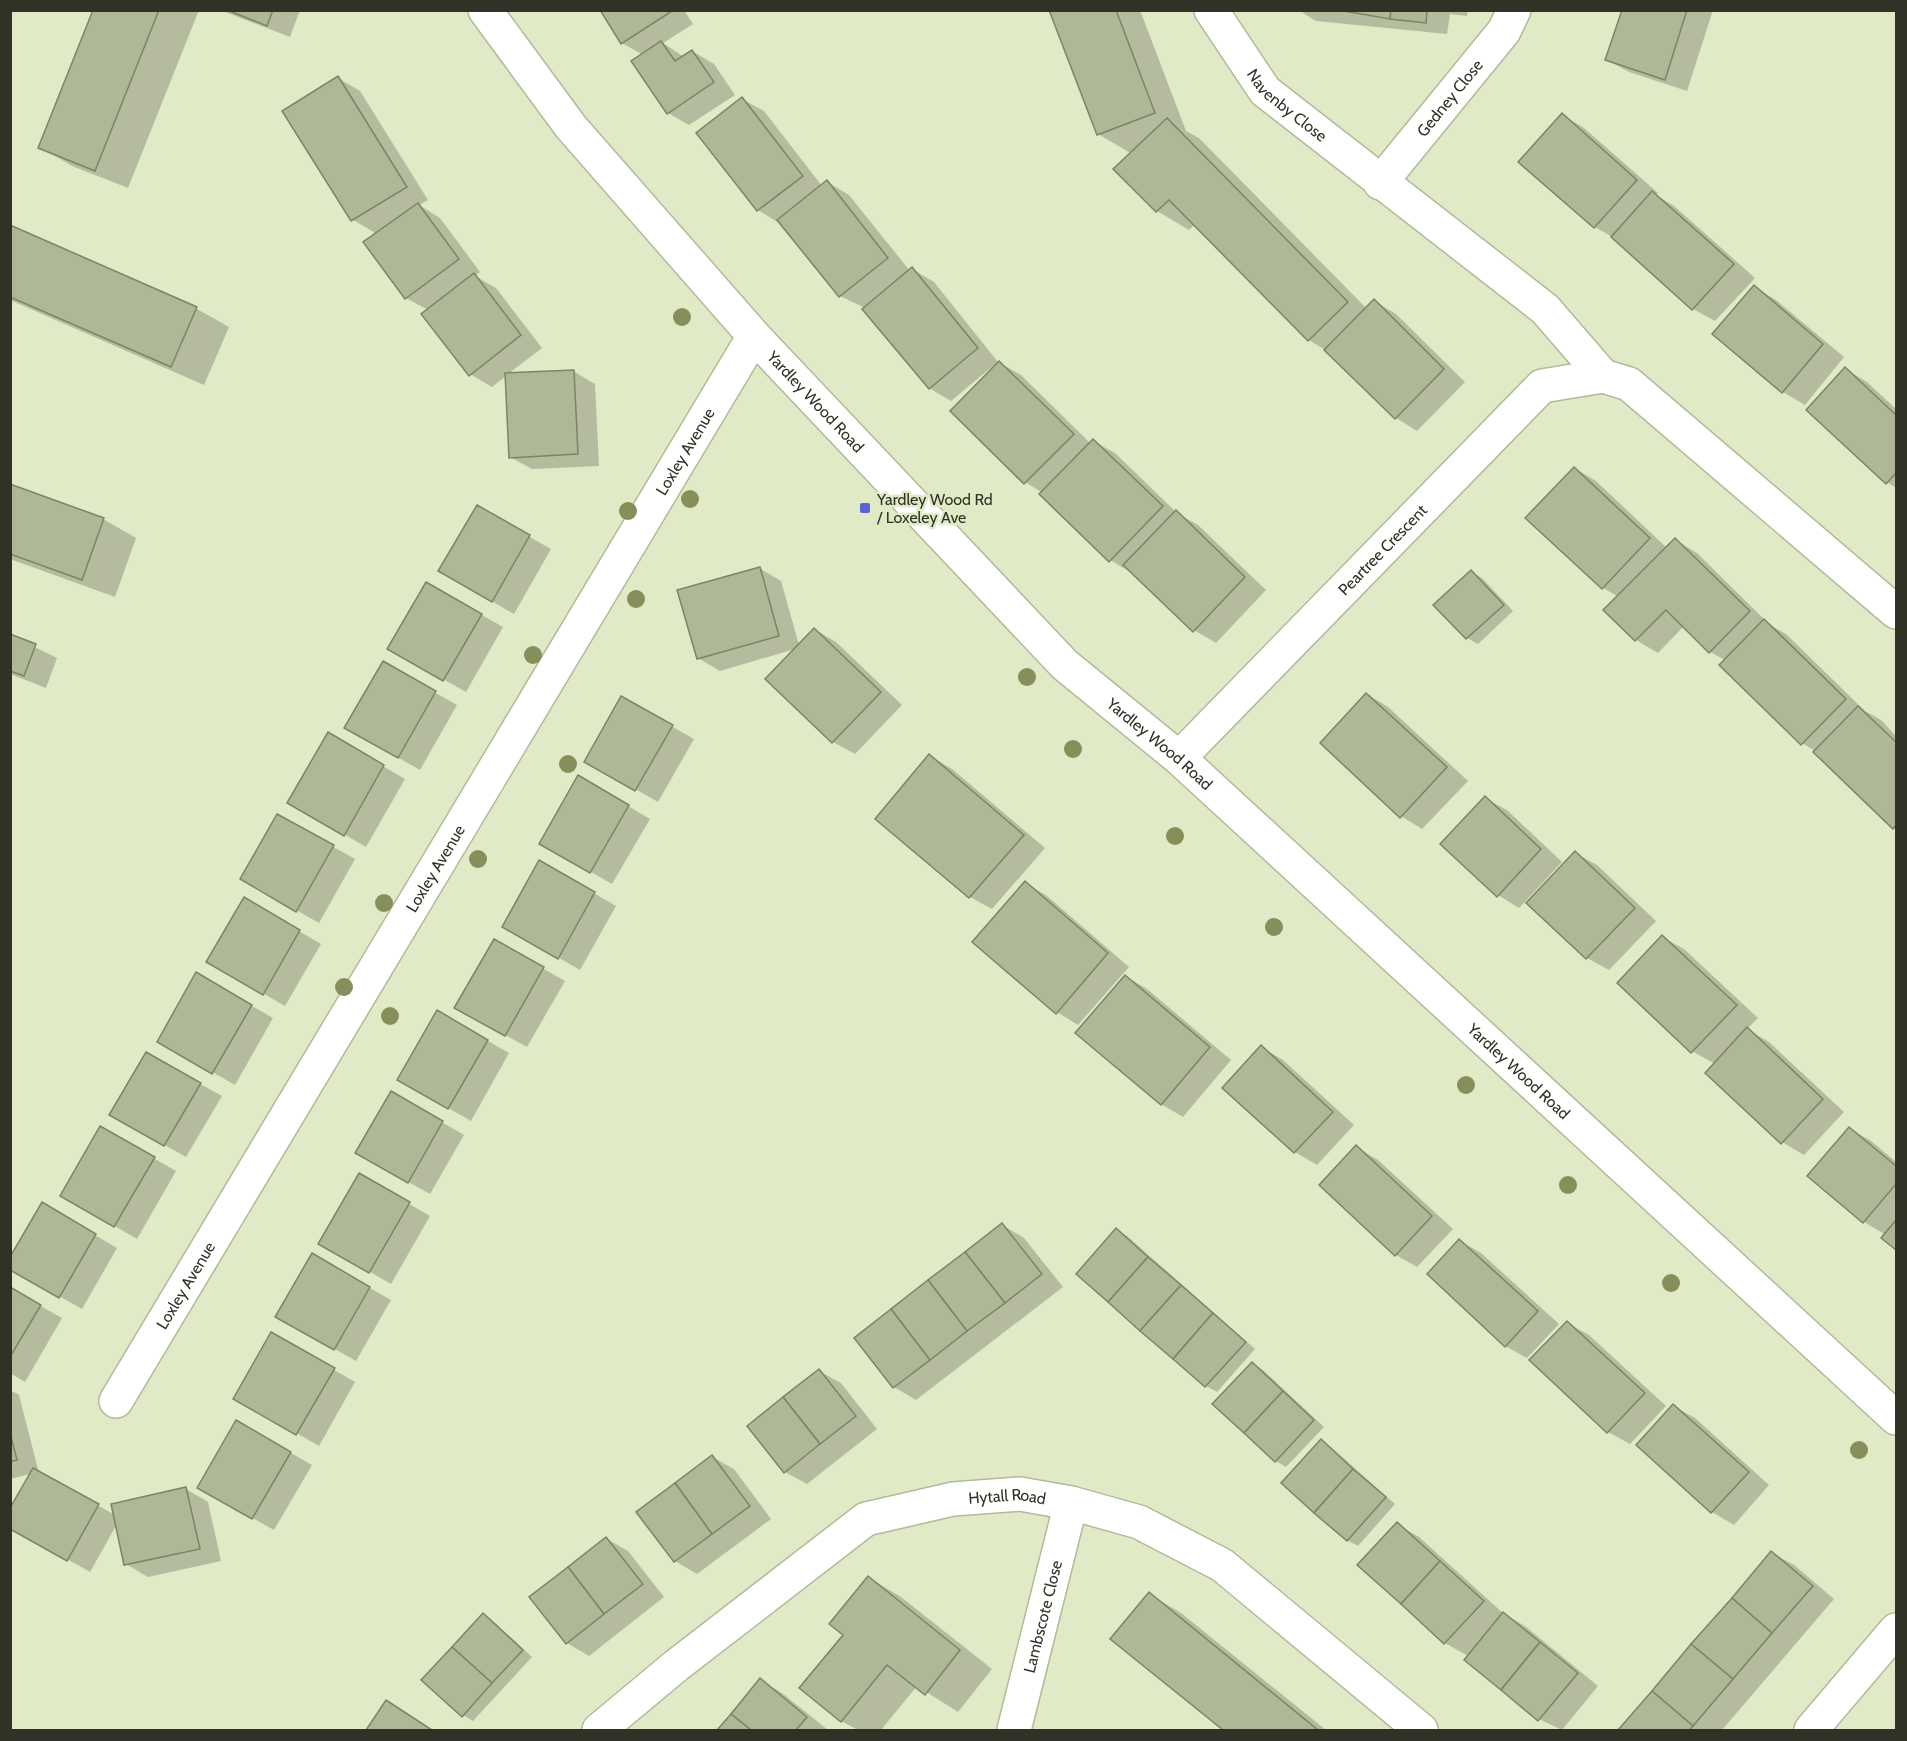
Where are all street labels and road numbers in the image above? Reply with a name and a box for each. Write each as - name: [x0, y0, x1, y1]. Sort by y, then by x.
- street label: Gedney Close: [1413, 56, 1487, 140]
- street label: Navenby Close: [1243, 65, 1331, 146]
- street label: Yardley Wood Road: [762, 346, 868, 456]
- street label: Loxley Avenue: [652, 405, 719, 499]
- street label: Peartree Crescent: [1334, 500, 1431, 599]
- street label: Yardley Wood Road: [1102, 693, 1216, 794]
- street label: Loxley Avenue: [402, 822, 469, 916]
- street label: Yardley Wood Road: [1463, 1019, 1574, 1123]
- street label: Loxley Avenue: [152, 1238, 219, 1332]
- street label: Hytall Road: [968, 1485, 1047, 1508]
- street label: Lambscote Close: [1020, 1558, 1066, 1675]

